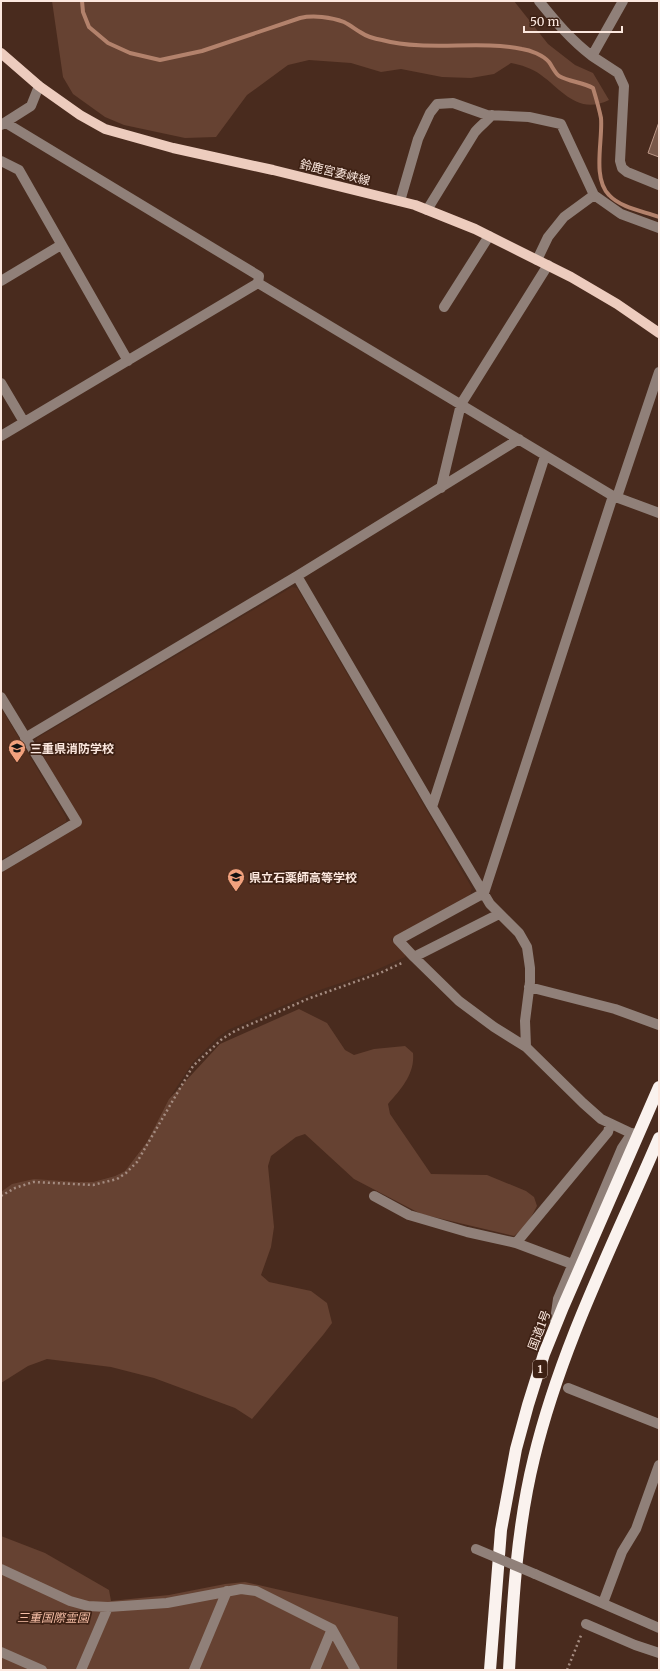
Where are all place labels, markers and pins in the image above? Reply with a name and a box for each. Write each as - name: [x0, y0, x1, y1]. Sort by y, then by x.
- school or university icon: 三重県消防学校: [7, 738, 27, 763]
- place label: 三重県消防学校: [30, 741, 114, 756]
- school or university icon: 県立石薬師高等学校: [226, 867, 246, 892]
- place label: 県立石薬師高等学校: [249, 870, 357, 885]

